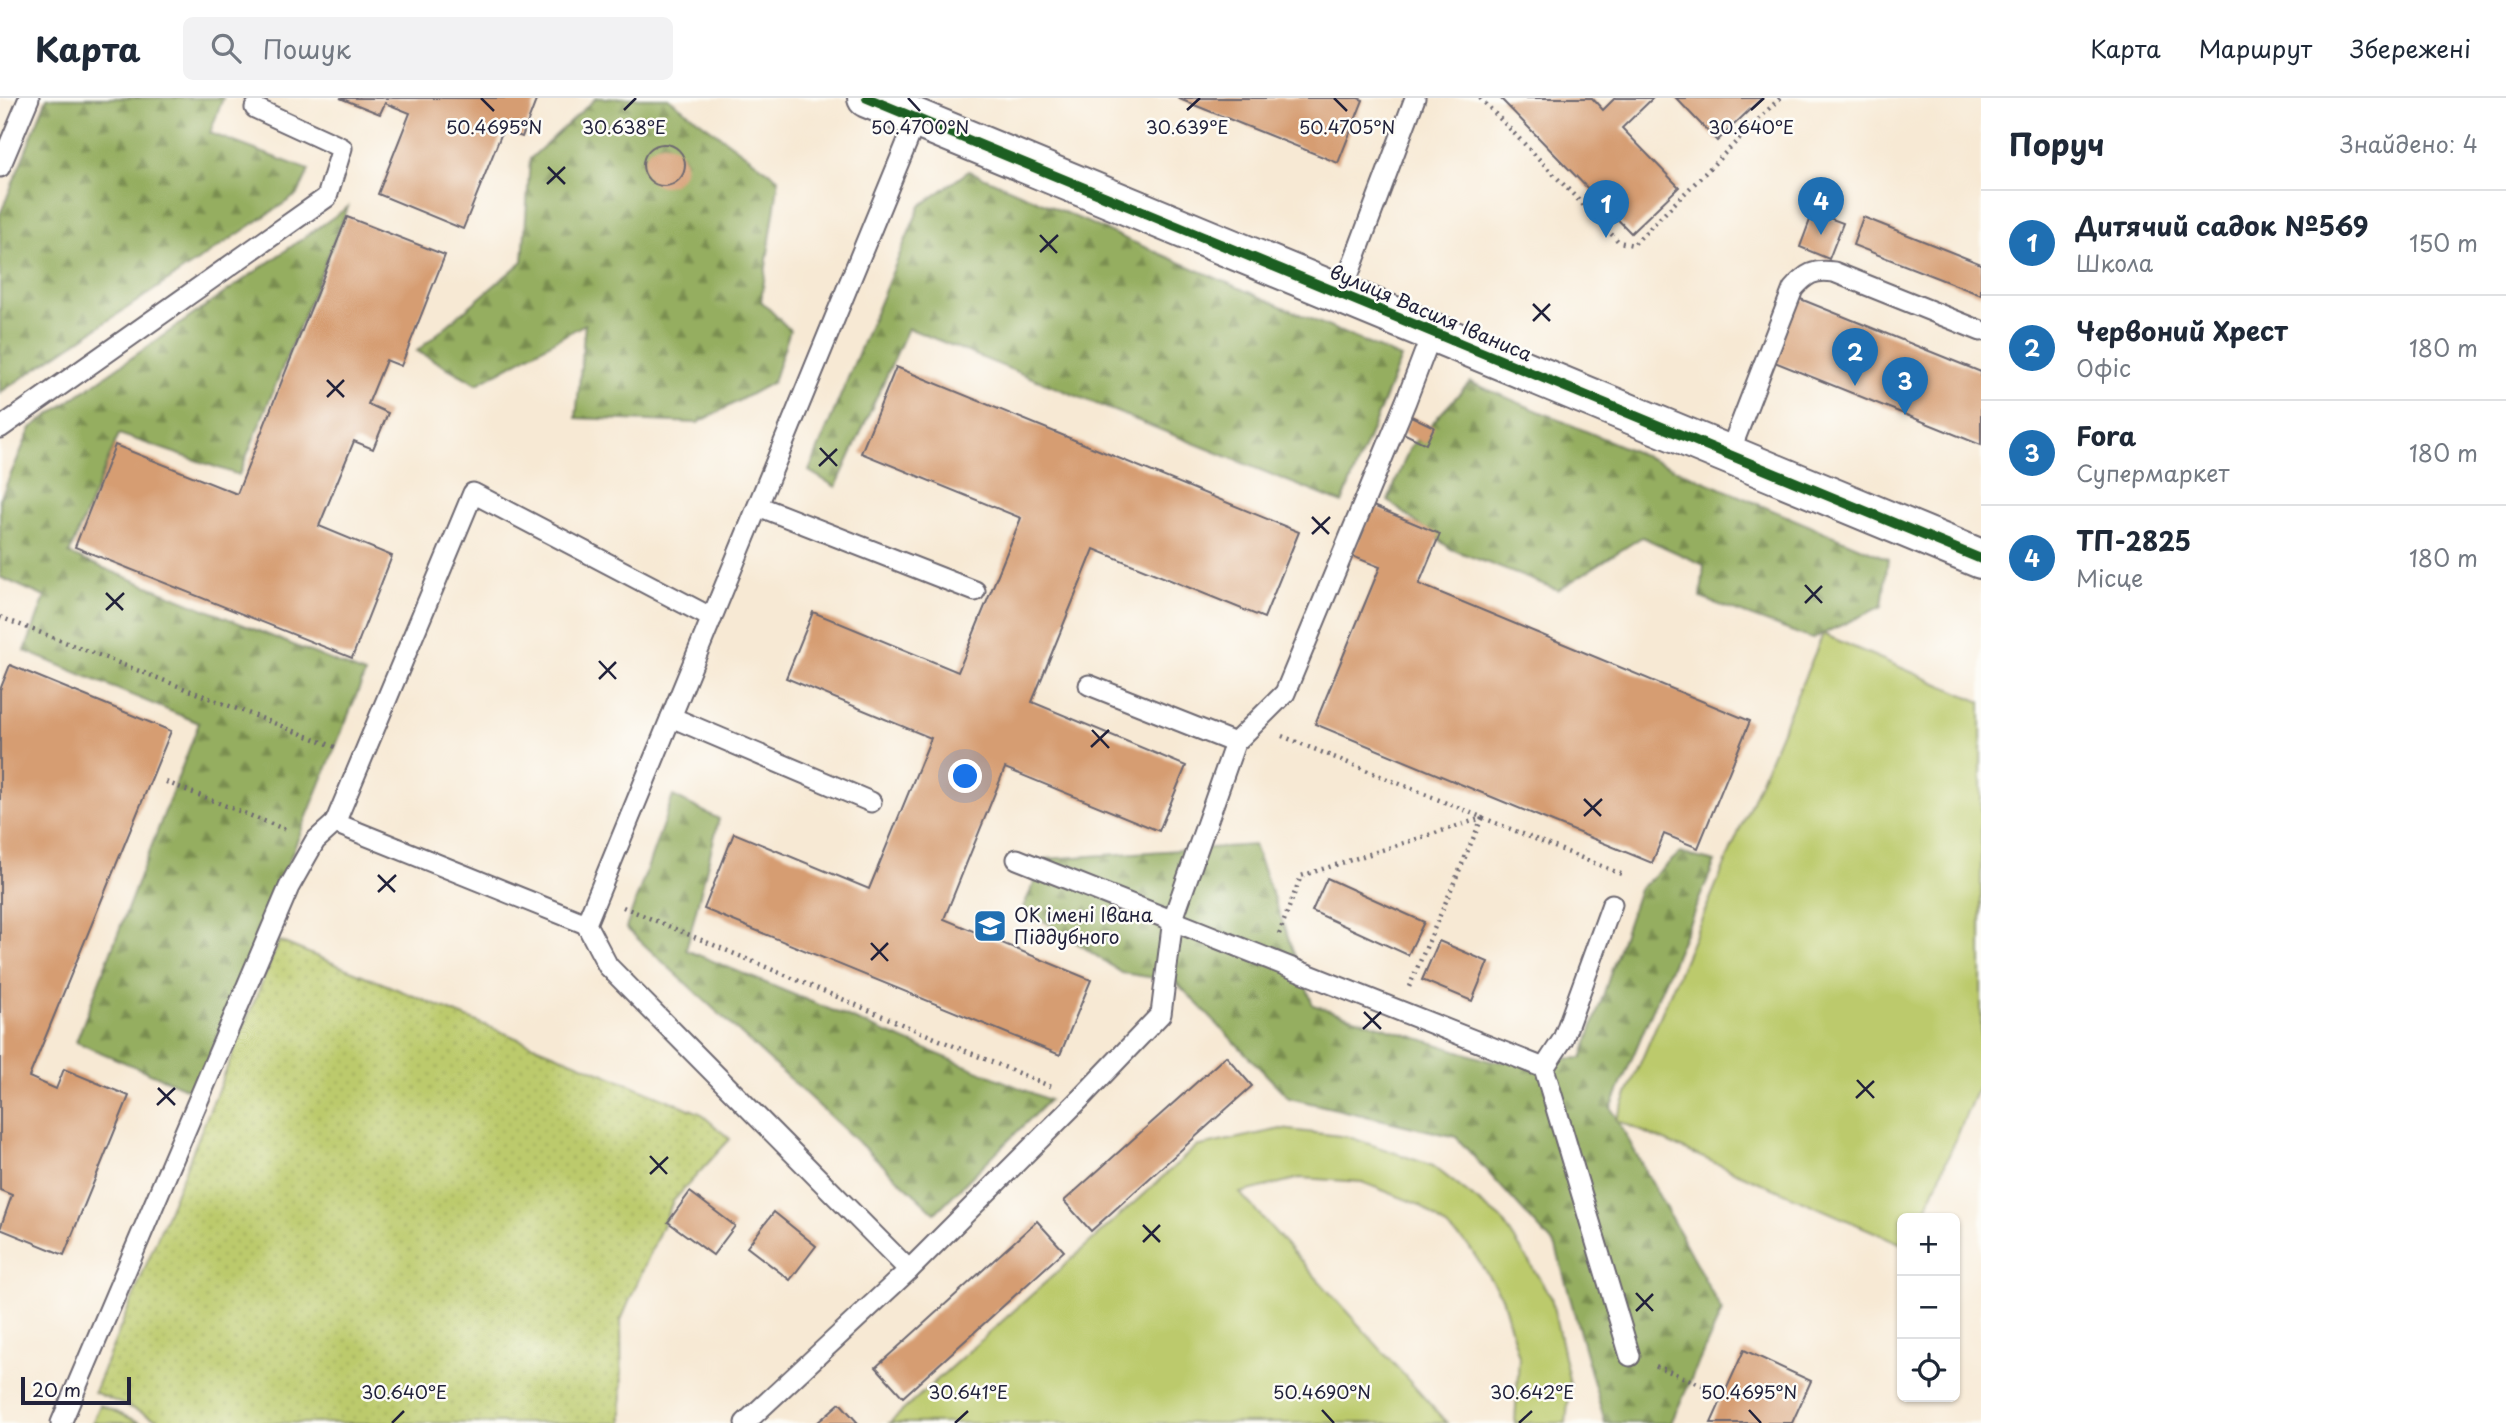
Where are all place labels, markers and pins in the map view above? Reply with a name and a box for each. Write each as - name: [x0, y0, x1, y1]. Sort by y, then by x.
- pin: 4: [1798, 177, 1844, 235]
- pin: 1: [1583, 180, 1629, 238]
- pin: 2: [1832, 328, 1878, 386]
- pin: 3: [1882, 357, 1928, 415]
- place label: ОК імені Івана Піддубного: [1014, 900, 1153, 950]
- school or university icon: ОК імені Івана Піддубного: [971, 907, 1009, 945]

